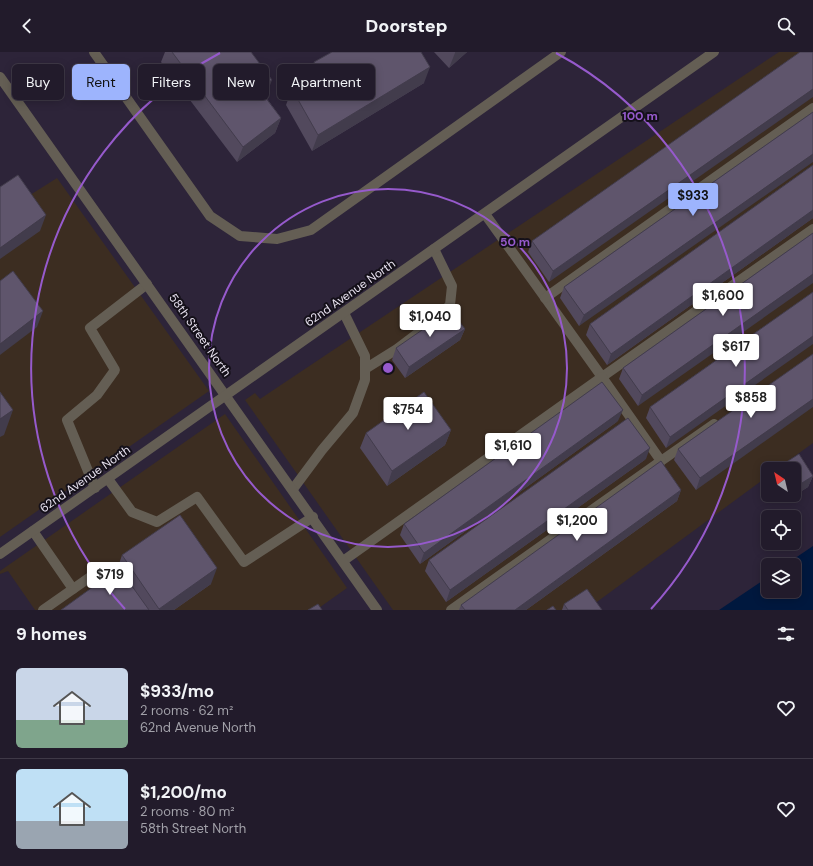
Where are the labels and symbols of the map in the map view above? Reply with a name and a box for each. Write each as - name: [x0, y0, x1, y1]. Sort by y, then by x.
- text: 100 m: [622, 108, 658, 124]
- pin: $933: [669, 183, 717, 217]
- text: 50 m: [500, 234, 530, 250]
- street label: 62nd Avenue North: [302, 256, 399, 330]
- pin: $1,600: [690, 283, 756, 317]
- street label: 58th Street North: [165, 290, 235, 380]
- pin: $1,040: [397, 304, 463, 338]
- pin: $617: [712, 334, 760, 368]
- centre of rings: [381, 361, 395, 375]
- pin: $858: [727, 385, 775, 419]
- pin: $754: [384, 397, 432, 431]
- pin: $1,610: [480, 433, 546, 467]
- street label: 62nd Avenue North: [37, 442, 134, 516]
- north arrow: [761, 462, 801, 502]
- pin: $1,200: [544, 508, 610, 542]
- pin: $719: [86, 562, 134, 596]

